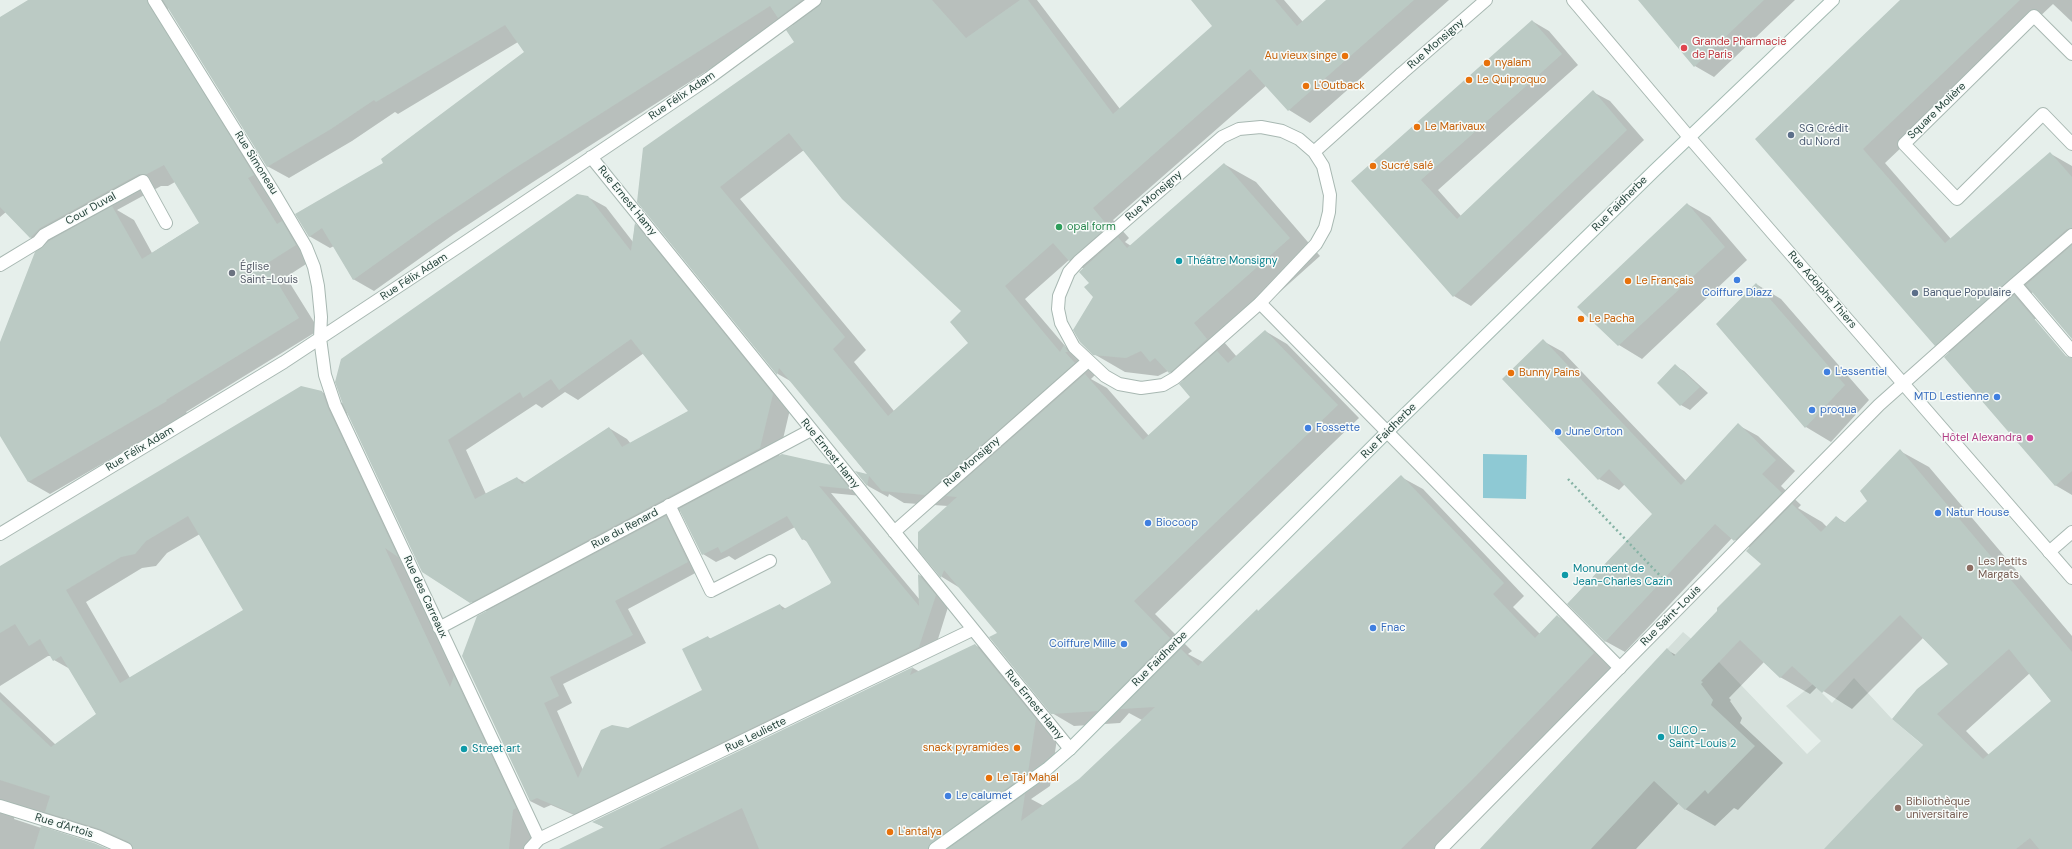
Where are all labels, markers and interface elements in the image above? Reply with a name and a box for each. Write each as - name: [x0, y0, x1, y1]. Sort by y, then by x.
- street label: Rue Monsigny: [1405, 16, 1467, 72]
- place label: Grande Pharmacie de Paris: [1692, 35, 1787, 61]
- marker: Grande Pharmacie de Paris: [1679, 43, 1689, 53]
- place label: Au vieux singe: [1265, 49, 1337, 63]
- marker: Au vieux singe: [1340, 51, 1350, 61]
- place label: nyalam: [1495, 56, 1531, 70]
- marker: nyalam: [1482, 58, 1492, 68]
- street label: Rue Félix Adam: [646, 69, 718, 123]
- place label: Le Quiproquo: [1477, 73, 1546, 87]
- marker: Le Quiproquo: [1464, 75, 1474, 85]
- place label: L'Outback: [1314, 79, 1365, 93]
- street label: Square Molière: [1905, 80, 1969, 142]
- marker: L'Outback: [1301, 81, 1311, 91]
- place label: Le Marivaux: [1425, 120, 1485, 134]
- marker: Le Marivaux: [1412, 122, 1422, 132]
- place label: SG Crédit du Nord: [1799, 122, 1848, 148]
- street label: Rue Simoneau: [231, 129, 281, 197]
- marker: SG Crédit du Nord: [1786, 130, 1796, 140]
- place label: Sucré salé: [1381, 159, 1433, 173]
- marker: Sucré salé: [1368, 161, 1378, 171]
- street label: Rue Ernest Hamy: [595, 163, 659, 239]
- street label: Rue Monsigny: [1123, 168, 1185, 224]
- street label: Rue Faidherbe: [1590, 174, 1650, 234]
- street label: Cour Duval: [64, 190, 118, 228]
- place label: opal form: [1067, 220, 1116, 234]
- marker: opal form: [1054, 222, 1064, 232]
- street label: Rue Adolphe Thiers: [1785, 249, 1859, 331]
- street label: Rue Félix Adam: [378, 250, 450, 304]
- place label: Théâtre Monsigny: [1187, 254, 1278, 268]
- marker: Théâtre Monsigny: [1174, 256, 1184, 266]
- place label: Église Saint-Louis: [240, 260, 298, 286]
- marker: Église Saint-Louis: [227, 268, 237, 278]
- place label: Le Français: [1636, 274, 1693, 288]
- marker: Coiffure Diazz: [1732, 275, 1742, 285]
- marker: Le Français: [1623, 276, 1633, 286]
- place label: Coiffure Diazz: [1702, 286, 1772, 300]
- place label: Banque Populaire: [1923, 286, 2011, 300]
- marker: Banque Populaire: [1910, 288, 1920, 298]
- place label: Le Pacha: [1589, 312, 1634, 326]
- marker: Le Pacha: [1576, 314, 1586, 324]
- place label: L'essentiel: [1835, 365, 1887, 379]
- place label: Bunny Pains: [1519, 366, 1580, 380]
- marker: L'essentiel: [1822, 367, 1832, 377]
- marker: Bunny Pains: [1506, 368, 1516, 378]
- place label: MTD Lestienne: [1914, 390, 1989, 404]
- marker: MTD Lestienne: [1992, 392, 2002, 402]
- street label: Rue Faidherbe: [1359, 401, 1419, 461]
- place label: proqua: [1820, 403, 1856, 417]
- marker: proqua: [1807, 405, 1817, 415]
- street label: Rue Ernest Hamy: [798, 416, 862, 492]
- place label: Fossette: [1316, 421, 1360, 435]
- street label: Rue Félix Adam: [104, 423, 176, 475]
- marker: Fossette: [1303, 423, 1313, 433]
- place label: June Orton: [1566, 425, 1623, 439]
- marker: June Orton: [1553, 427, 1563, 437]
- place label: Hôtel Alexandra: [1942, 431, 2022, 445]
- marker: Hôtel Alexandra: [2025, 433, 2035, 443]
- street label: Rue Monsigny: [941, 434, 1003, 490]
- street label: Rue du Renard: [589, 506, 661, 552]
- place label: Natur House: [1946, 506, 2009, 520]
- marker: Natur House: [1933, 508, 1943, 518]
- place label: Biocoop: [1156, 516, 1198, 530]
- marker: Biocoop: [1143, 518, 1153, 528]
- street label: Rue des Carreaux: [400, 554, 450, 640]
- place label: Les Petits Margats: [1978, 555, 2027, 581]
- place label: Monument de Jean-Charles Cazin: [1573, 562, 1672, 588]
- marker: Les Petits Margats: [1965, 563, 1975, 573]
- marker: Monument de Jean-Charles Cazin: [1560, 570, 1570, 580]
- street label: Rue Saint-Louis: [1638, 583, 1704, 649]
- place label: Fnac: [1381, 621, 1405, 635]
- marker: Fnac: [1368, 623, 1378, 633]
- street label: Rue Faidherbe: [1130, 629, 1190, 689]
- place label: Coiffure Mille: [1049, 637, 1116, 651]
- marker: Coiffure Mille: [1119, 639, 1129, 649]
- street label: Rue Ernest Hamy: [1002, 667, 1066, 743]
- street label: Rue Leuliette: [723, 715, 789, 755]
- place label: ULCO - Saint-Louis 2: [1669, 724, 1736, 750]
- marker: ULCO - Saint-Louis 2: [1656, 732, 1666, 742]
- place label: snack pyramides: [923, 741, 1009, 755]
- place label: Street art: [472, 742, 520, 756]
- marker: snack pyramides: [1012, 743, 1022, 753]
- marker: Street art: [459, 744, 469, 754]
- place label: Le Taj Mahal: [997, 771, 1059, 785]
- marker: Le Taj Mahal: [984, 773, 994, 783]
- place label: Le calumet: [956, 789, 1012, 803]
- marker: Le calumet: [943, 791, 953, 801]
- place label: Bibliothèque universitaire: [1906, 795, 1970, 821]
- marker: Bibliothèque universitaire: [1893, 803, 1903, 813]
- street label: Rue d'Artois: [33, 811, 95, 841]
- place label: L'antalya: [898, 825, 942, 839]
- marker: L'antalya: [885, 827, 895, 837]

